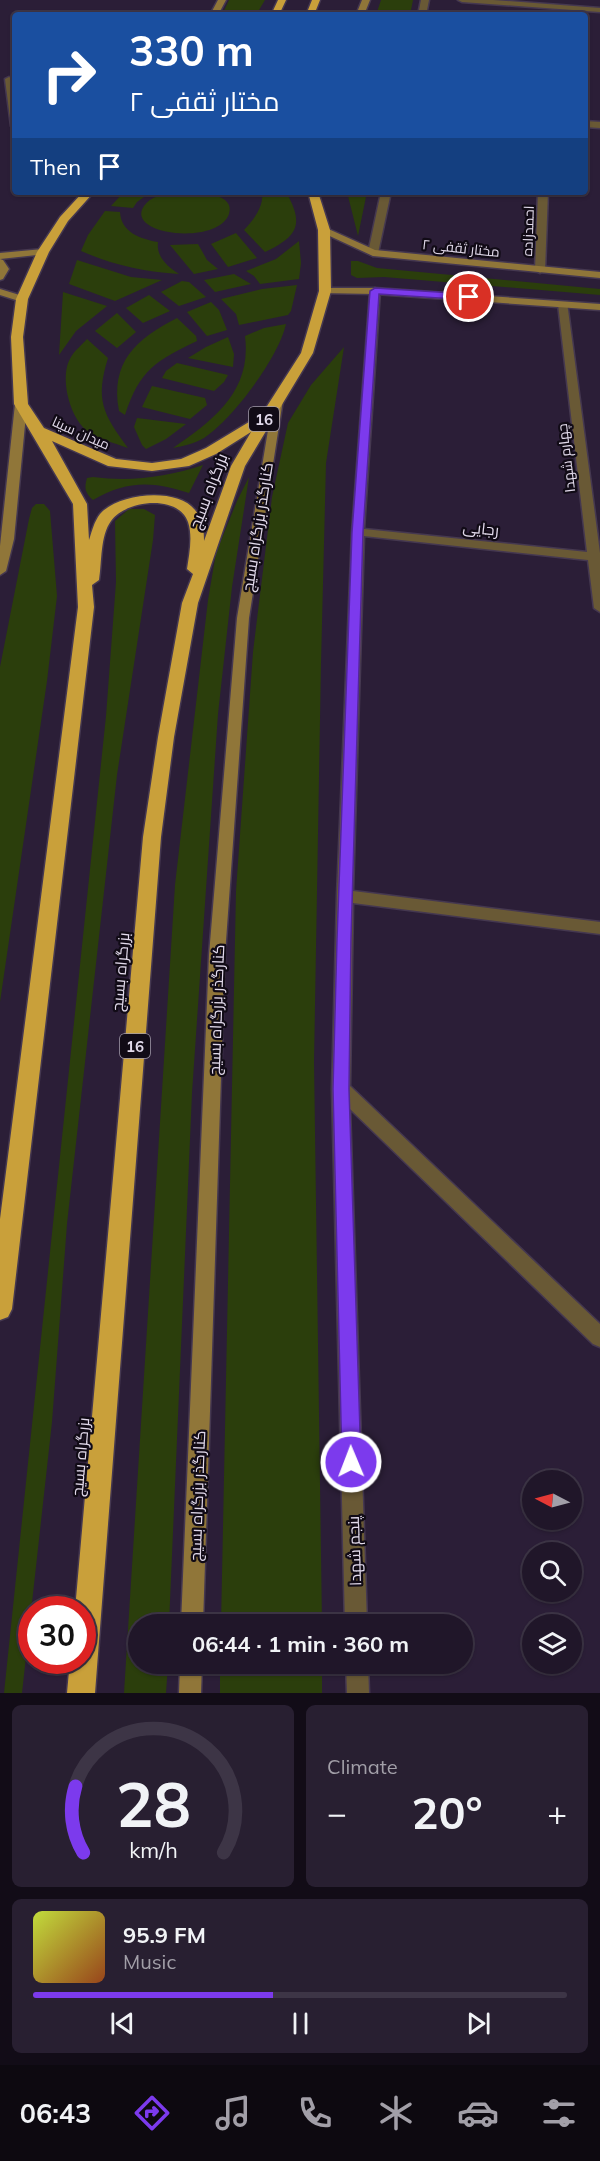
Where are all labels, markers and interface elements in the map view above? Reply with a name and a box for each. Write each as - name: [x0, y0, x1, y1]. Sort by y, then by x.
- text: 330 m: [129, 24, 254, 77]
- icon: right: [30, 36, 108, 114]
- text: مختار ثقفی ۲: [129, 84, 280, 118]
- icon: arrive: [93, 150, 126, 183]
- text: Then: [30, 153, 81, 181]
- street label: احمدزاده: [518, 205, 538, 257]
- street label: مختار ثقفی ۲: [421, 235, 501, 261]
- pin: [443, 271, 494, 322]
- icon: arrive: [452, 280, 485, 313]
- road number: 16: [249, 407, 279, 431]
- street label: میدان سینا: [49, 412, 113, 454]
- street label: چهارم شهدا: [553, 422, 580, 494]
- street label: بزرگراه بسیج: [184, 450, 233, 532]
- street label: کنارگذر بزرگراه بسیج: [237, 461, 279, 594]
- street label: رجایی: [462, 516, 500, 541]
- street label: بزرگراه بسیج: [107, 932, 135, 1013]
- street label: کنارگذر بزرگراه بسیج: [204, 944, 230, 1076]
- road number: 16: [120, 1034, 150, 1058]
- street label: بزرگراه بسیج: [67, 1417, 95, 1498]
- street label: کنارگذر بزرگراه بسیج: [185, 1430, 211, 1562]
- position arrow: [319, 1430, 383, 1494]
- north arrow: [522, 1470, 582, 1530]
- map controls: [522, 1470, 582, 1674]
- street label: پنجم شهدا: [343, 1515, 367, 1586]
- button: search: [522, 1542, 582, 1602]
- speed limit sign: 30: [18, 1596, 96, 1674]
- button: layers: [522, 1614, 582, 1674]
- text: 06:44 · 1 min · 360 m: [192, 1630, 409, 1658]
- text: Climate: [327, 1754, 398, 1779]
- text: 28: [116, 1764, 190, 1843]
- text: 20°: [411, 1784, 483, 1840]
- text: −: [327, 1792, 347, 1833]
- text: +: [547, 1792, 567, 1833]
- text: km/h: [129, 1836, 177, 1863]
- text: 95.9 FM: [123, 1921, 206, 1949]
- text: Music: [123, 1949, 176, 1974]
- icon: previous: [106, 2007, 139, 2040]
- icon: pause: [284, 2007, 317, 2040]
- icon: next: [462, 2007, 495, 2040]
- icon: directions: [131, 2092, 173, 2134]
- icon: music: [212, 2092, 254, 2134]
- icon: phone: [294, 2092, 336, 2134]
- icon: climate: [375, 2092, 417, 2134]
- icon: car: [457, 2092, 499, 2134]
- icon: filters: [538, 2092, 580, 2134]
- text: 06:43: [20, 2096, 91, 2130]

